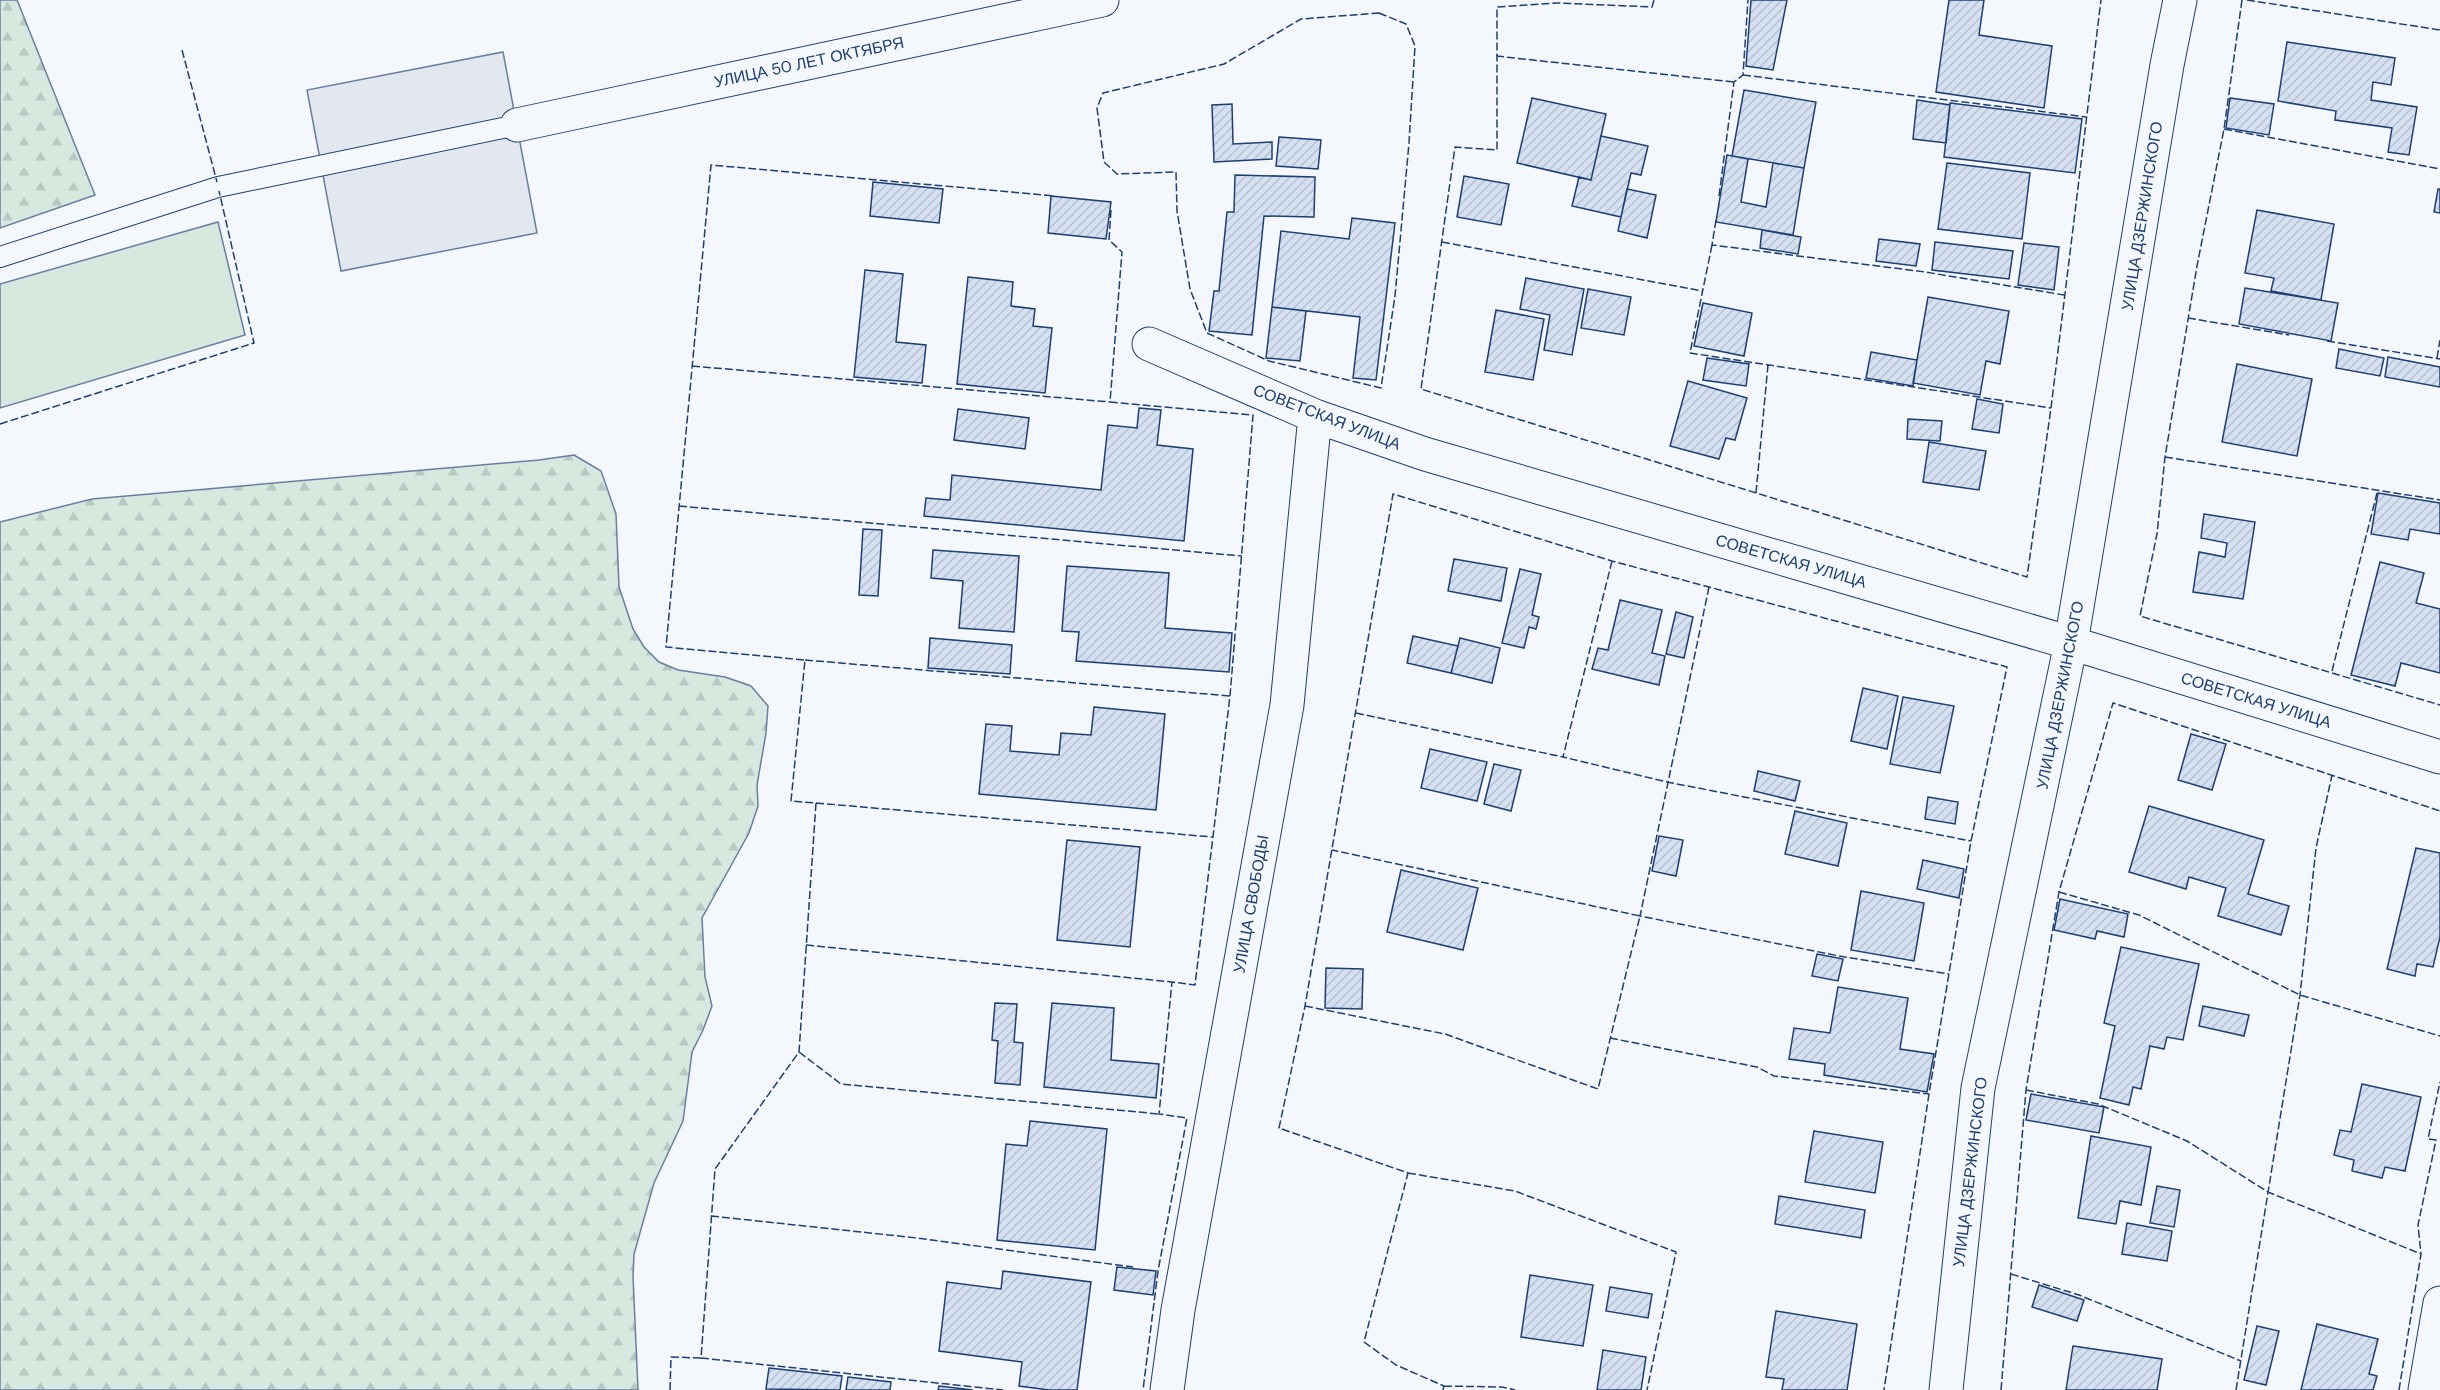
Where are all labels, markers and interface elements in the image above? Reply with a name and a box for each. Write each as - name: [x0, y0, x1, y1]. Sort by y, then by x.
- street label: УЛИЦА 50 ЛЕТ ОКТЯБРЯ: [712, 32, 906, 92]
- street label: УЛИЦА ДЗЕРЖИНСКОГО: [2117, 120, 2167, 312]
- street label: СОВЕТСКАЯ УЛИЦА: [1250, 379, 1404, 455]
- street label: СОВЕТСКАЯ УЛИЦА: [1713, 529, 1869, 593]
- street label: УЛИЦА ДЗЕРЖИНСКОГО: [2031, 599, 2089, 791]
- street label: СОВЕТСКАЯ УЛИЦА: [2178, 667, 2334, 733]
- street label: УЛИЦА СВОБОДЫ: [1229, 833, 1273, 975]
- street label: УЛИЦА ДЗЕРЖИНСКОГО: [1948, 1076, 1992, 1268]

